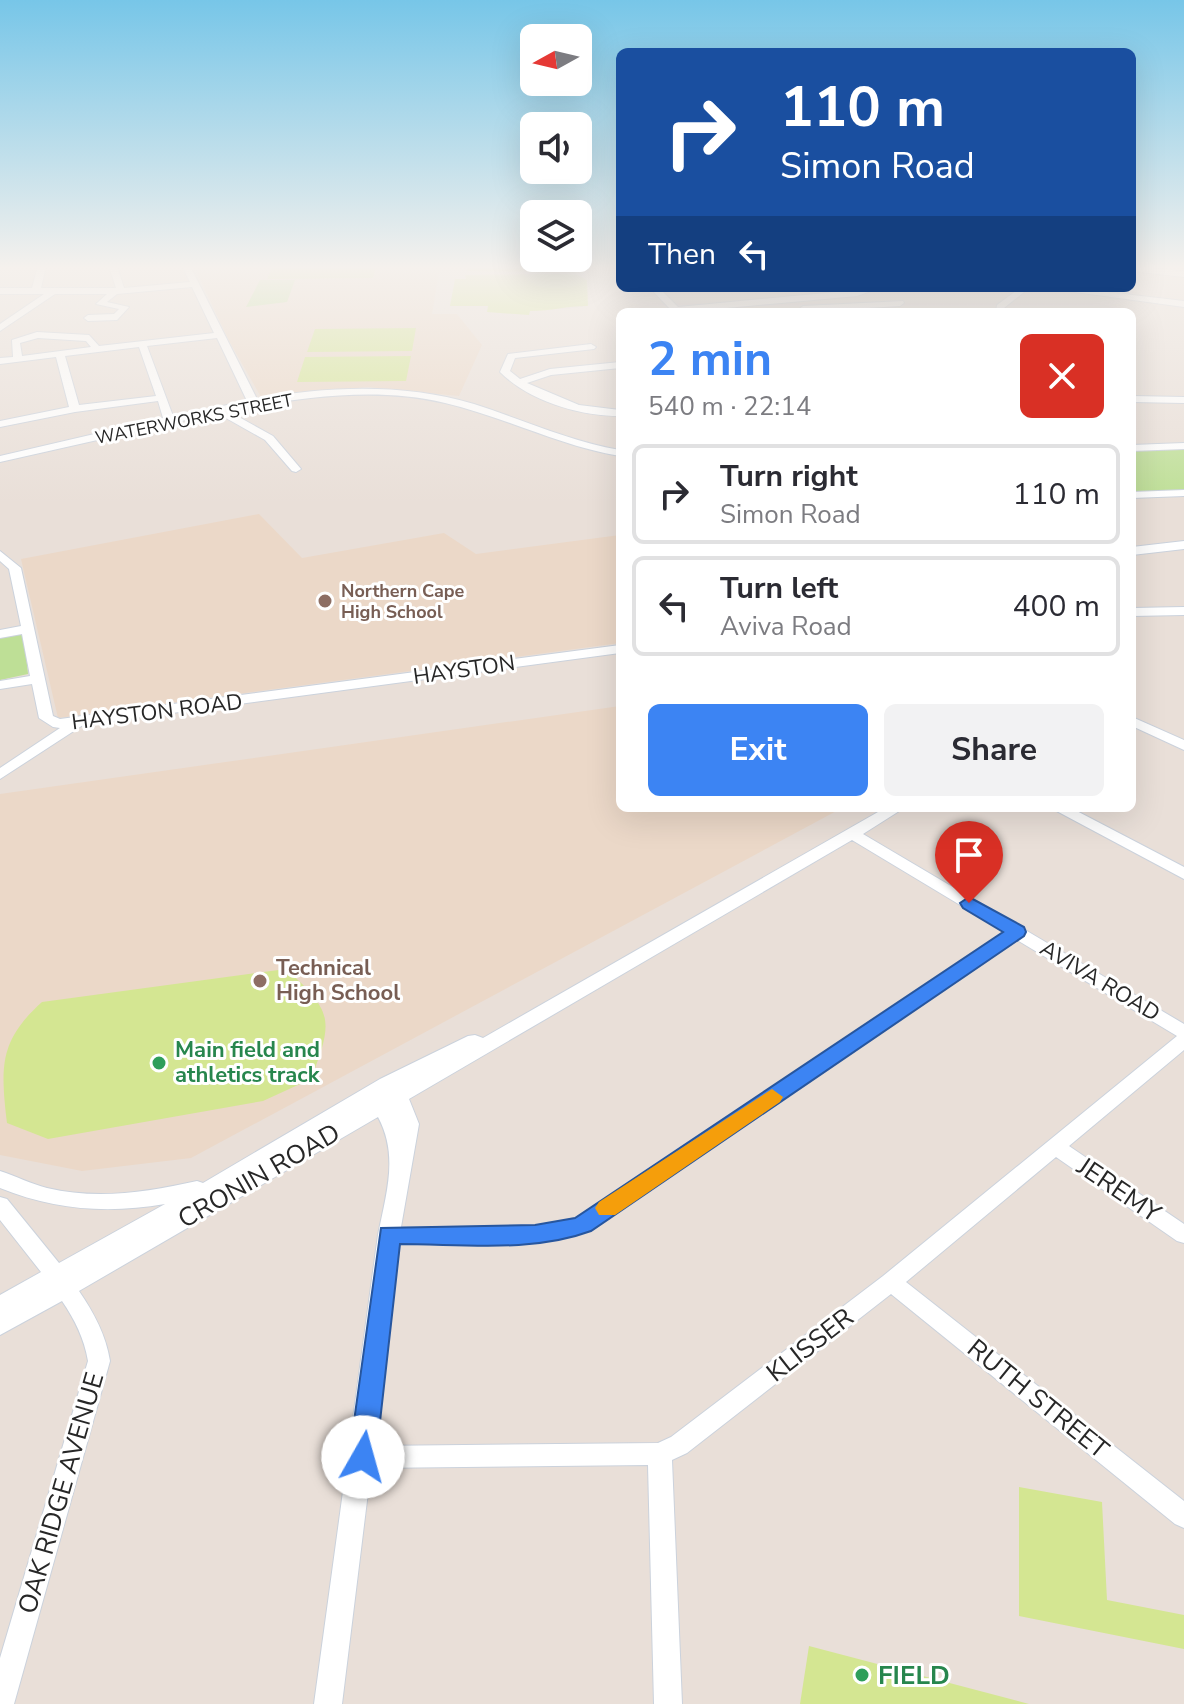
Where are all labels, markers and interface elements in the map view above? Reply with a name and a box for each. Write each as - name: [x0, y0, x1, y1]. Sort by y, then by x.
- north arrow: [520, 24, 592, 96]
- map controls: [520, 24, 592, 272]
- text: 110 m: [780, 69, 945, 146]
- icon: right: [648, 80, 752, 184]
- button: sound: [520, 112, 592, 184]
- text: Simon Road: [780, 142, 975, 191]
- button: layers: [520, 200, 592, 272]
- icon: left: [732, 232, 776, 276]
- text: Then: [648, 234, 716, 275]
- text: 2 min: [648, 326, 772, 392]
- button: close: [1020, 334, 1104, 418]
- street label: WATERWORKS STREET: [93, 388, 295, 450]
- text: 540 m · 22:14: [648, 389, 811, 424]
- text: Turn right: [720, 456, 858, 497]
- icon: right: [652, 472, 696, 516]
- text: 110 m: [1013, 474, 1100, 515]
- text: Simon Road: [720, 497, 861, 532]
- text: Turn left: [720, 568, 838, 609]
- place label: Northern Cape High School: [341, 579, 465, 624]
- icon: left: [652, 584, 696, 628]
- text: 400 m: [1013, 586, 1100, 627]
- marker: Northern Cape High School: [316, 592, 334, 610]
- text: Aviva Road: [720, 609, 852, 644]
- street label: HAYSTON: [411, 648, 517, 692]
- street label: HAYSTON ROAD: [70, 687, 244, 737]
- button: Exit: [648, 704, 868, 796]
- button: Share: [884, 704, 1104, 796]
- pin: [935, 821, 1003, 903]
- icon: arrive: [947, 833, 991, 877]
- street label: AVIVA ROAD: [1034, 933, 1166, 1029]
- place label: Technical High School: [276, 953, 400, 1008]
- marker: Technical High School: [251, 972, 269, 990]
- place label: Main field and athletics track: [175, 1035, 321, 1090]
- marker: Main field and athletics track: [150, 1054, 168, 1072]
- street label: CRONIN ROAD: [172, 1115, 346, 1237]
- street label: JEREMY: [1069, 1149, 1168, 1231]
- street label: KLISSER: [759, 1300, 861, 1390]
- street label: RUTH STREET: [960, 1331, 1116, 1467]
- street label: OAK RIDGE AVENUE: [10, 1368, 112, 1618]
- position arrow: [321, 1415, 405, 1499]
- place label: FIELD: [878, 1658, 950, 1693]
- marker: FIELD: [853, 1666, 871, 1684]

